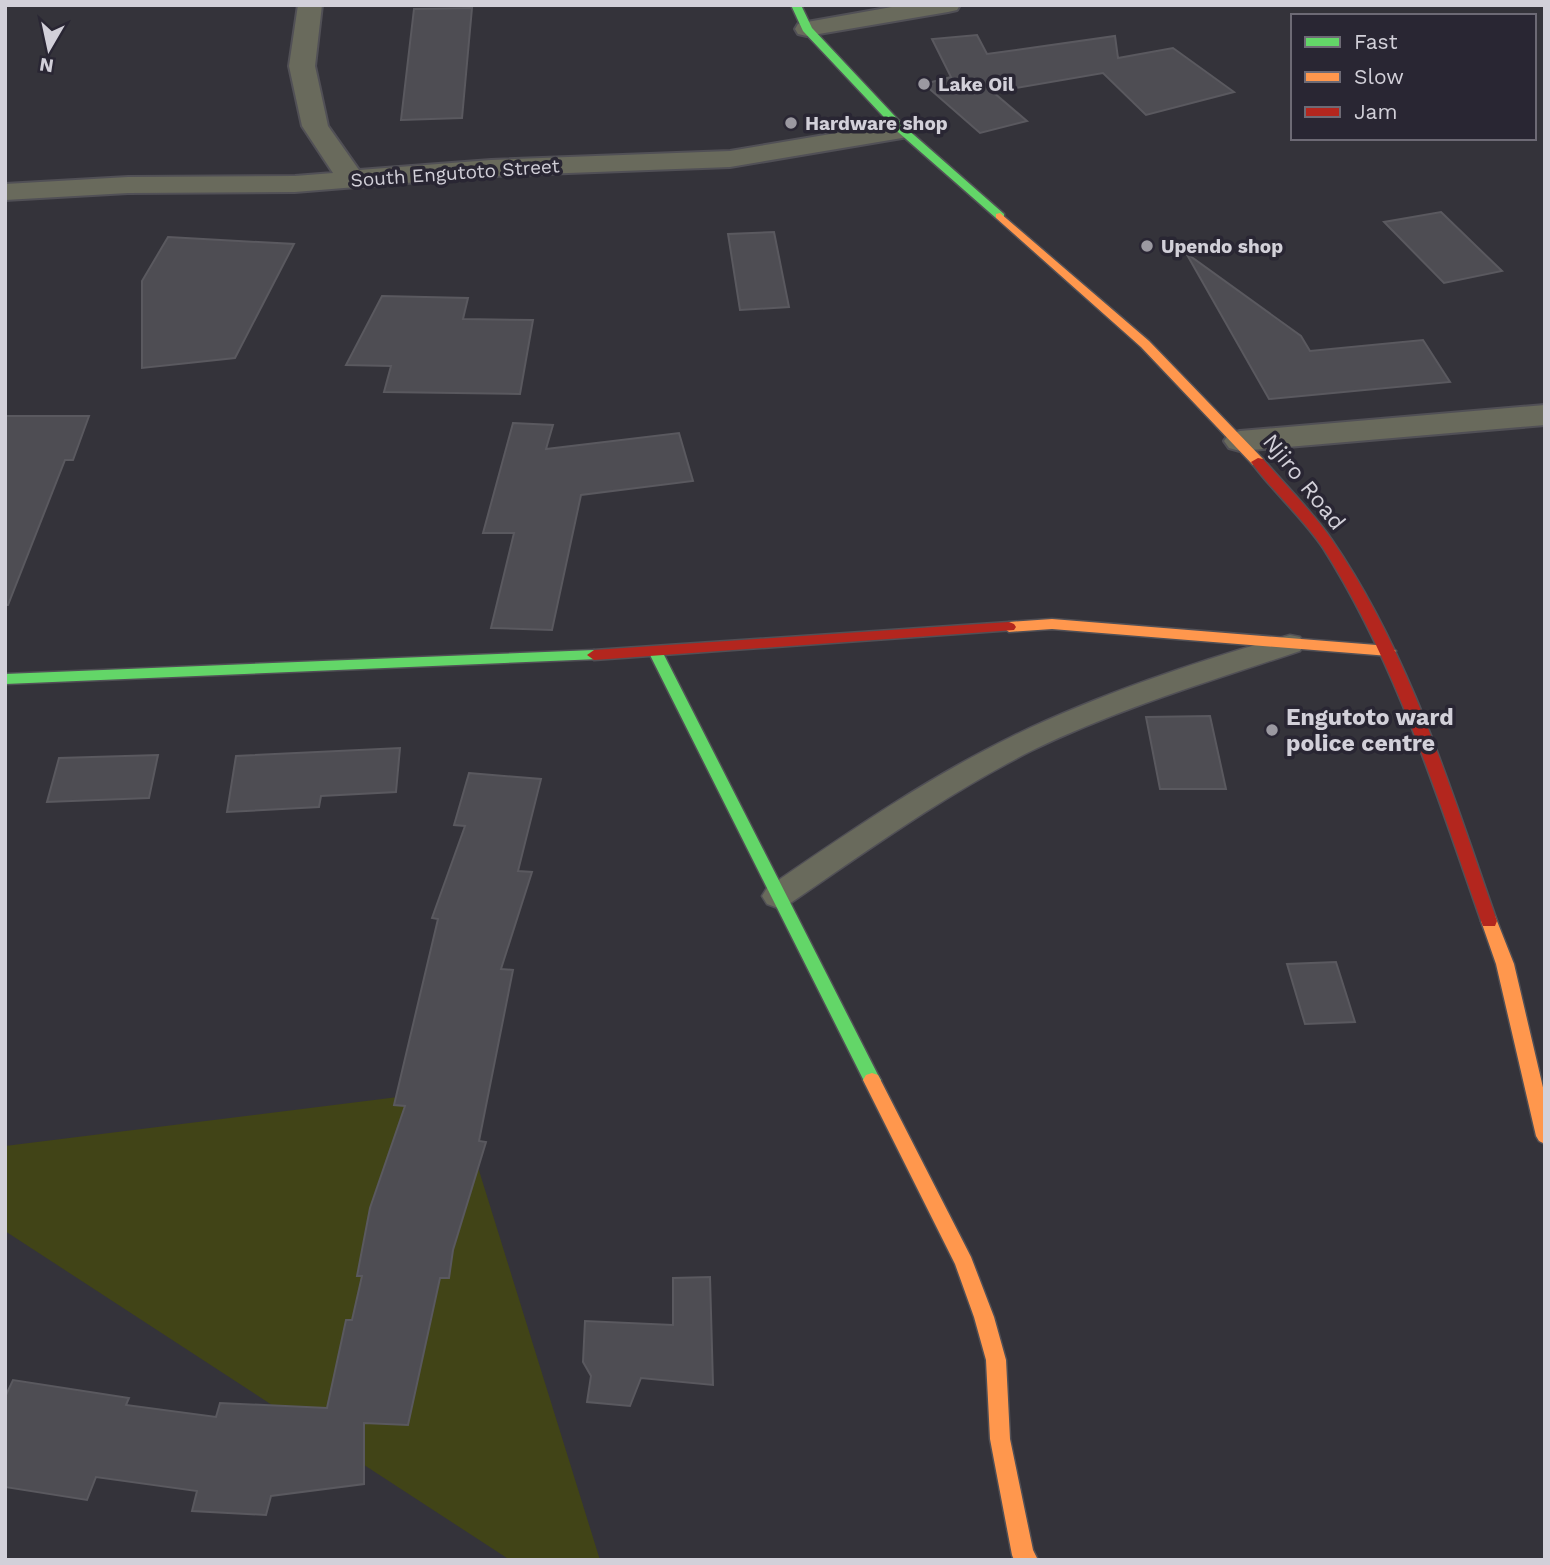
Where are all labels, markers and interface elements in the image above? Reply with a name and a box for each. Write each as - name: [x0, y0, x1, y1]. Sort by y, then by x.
- north arrow: [14, 14, 84, 84]
- legend: [1291, 14, 1536, 140]
- text: Fast: [1354, 29, 1398, 54]
- text: N: [38, 53, 55, 78]
- text: Slow: [1354, 64, 1404, 89]
- place label: Lake Oil: [938, 73, 1015, 96]
- marker: Lake Oil: [916, 76, 932, 92]
- text: Jam: [1354, 99, 1397, 124]
- place label: Hardware shop: [805, 112, 948, 135]
- marker: Hardware shop: [783, 115, 799, 131]
- street label: South Engutoto Street: [350, 154, 560, 192]
- place label: Upendo shop: [1161, 235, 1283, 258]
- marker: Upendo shop: [1139, 238, 1155, 254]
- street label: Njiro Road: [1257, 428, 1351, 536]
- place label: Engutoto ward police centre: [1286, 704, 1454, 757]
- marker: Engutoto ward police centre: [1264, 722, 1280, 738]

